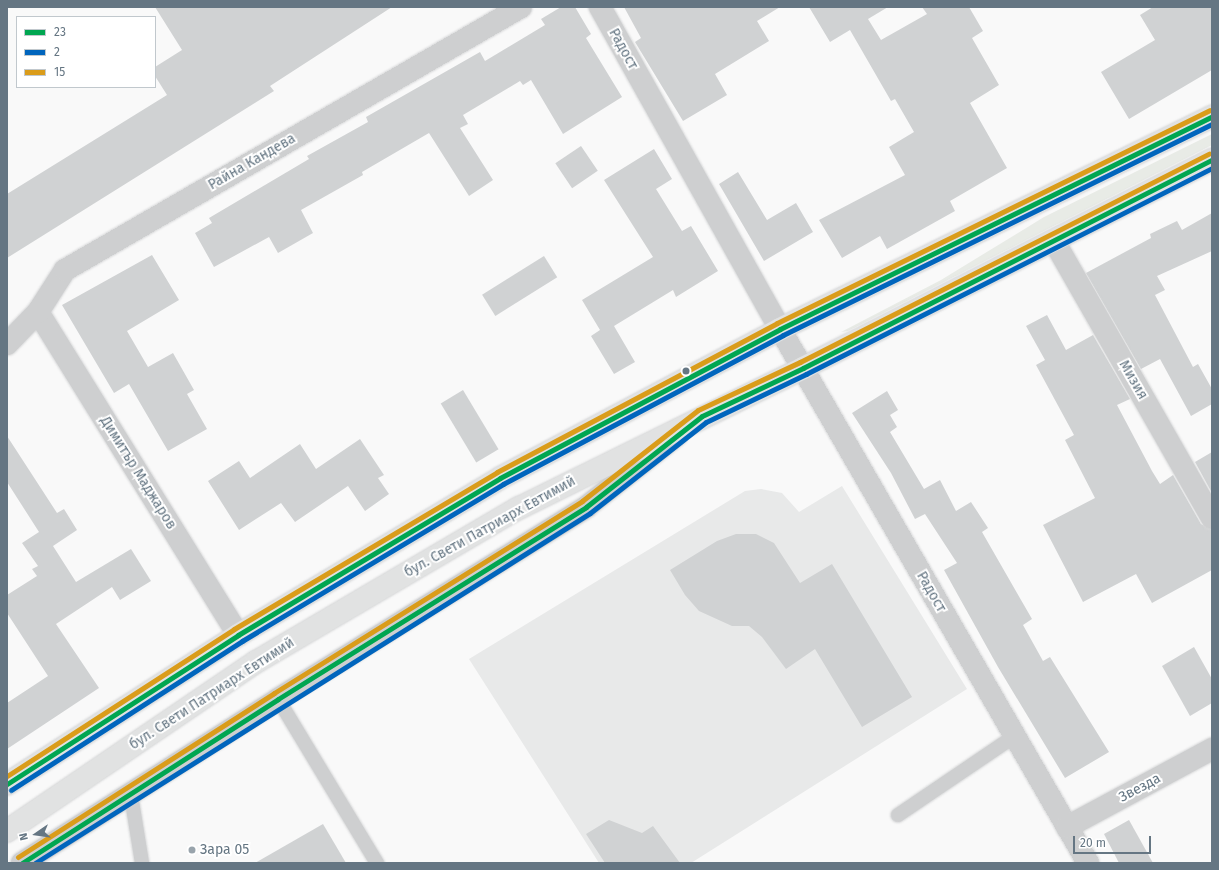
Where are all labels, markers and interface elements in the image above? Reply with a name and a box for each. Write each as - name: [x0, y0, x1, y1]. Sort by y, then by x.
- legend: [16, 16, 156, 88]
- text: 23: [54, 25, 66, 39]
- street label: Радост: [605, 26, 641, 72]
- text: 2: [54, 45, 60, 59]
- text: 15: [54, 65, 65, 79]
- street label: Райна Кандева: [205, 130, 299, 194]
- street label: Мизия: [1115, 357, 1151, 403]
- unlabelled marker: [681, 366, 691, 376]
- street label: Димитър Маджаров: [96, 414, 180, 532]
- street label: бул. Свети Патриарх Евтимий: [401, 473, 579, 581]
- street label: Радост: [913, 569, 949, 615]
- street label: бул. Свети Патриарх Евтимий: [126, 634, 298, 754]
- street label: Звезда: [1116, 770, 1164, 806]
- north arrow: [16, 814, 56, 854]
- scale bar: [1075, 828, 1153, 854]
- text: N: [17, 832, 31, 842]
- text: 20 m: [1080, 836, 1106, 850]
- place label: Зара 05: [200, 842, 249, 858]
- marker: Зара 05: [187, 845, 197, 855]

